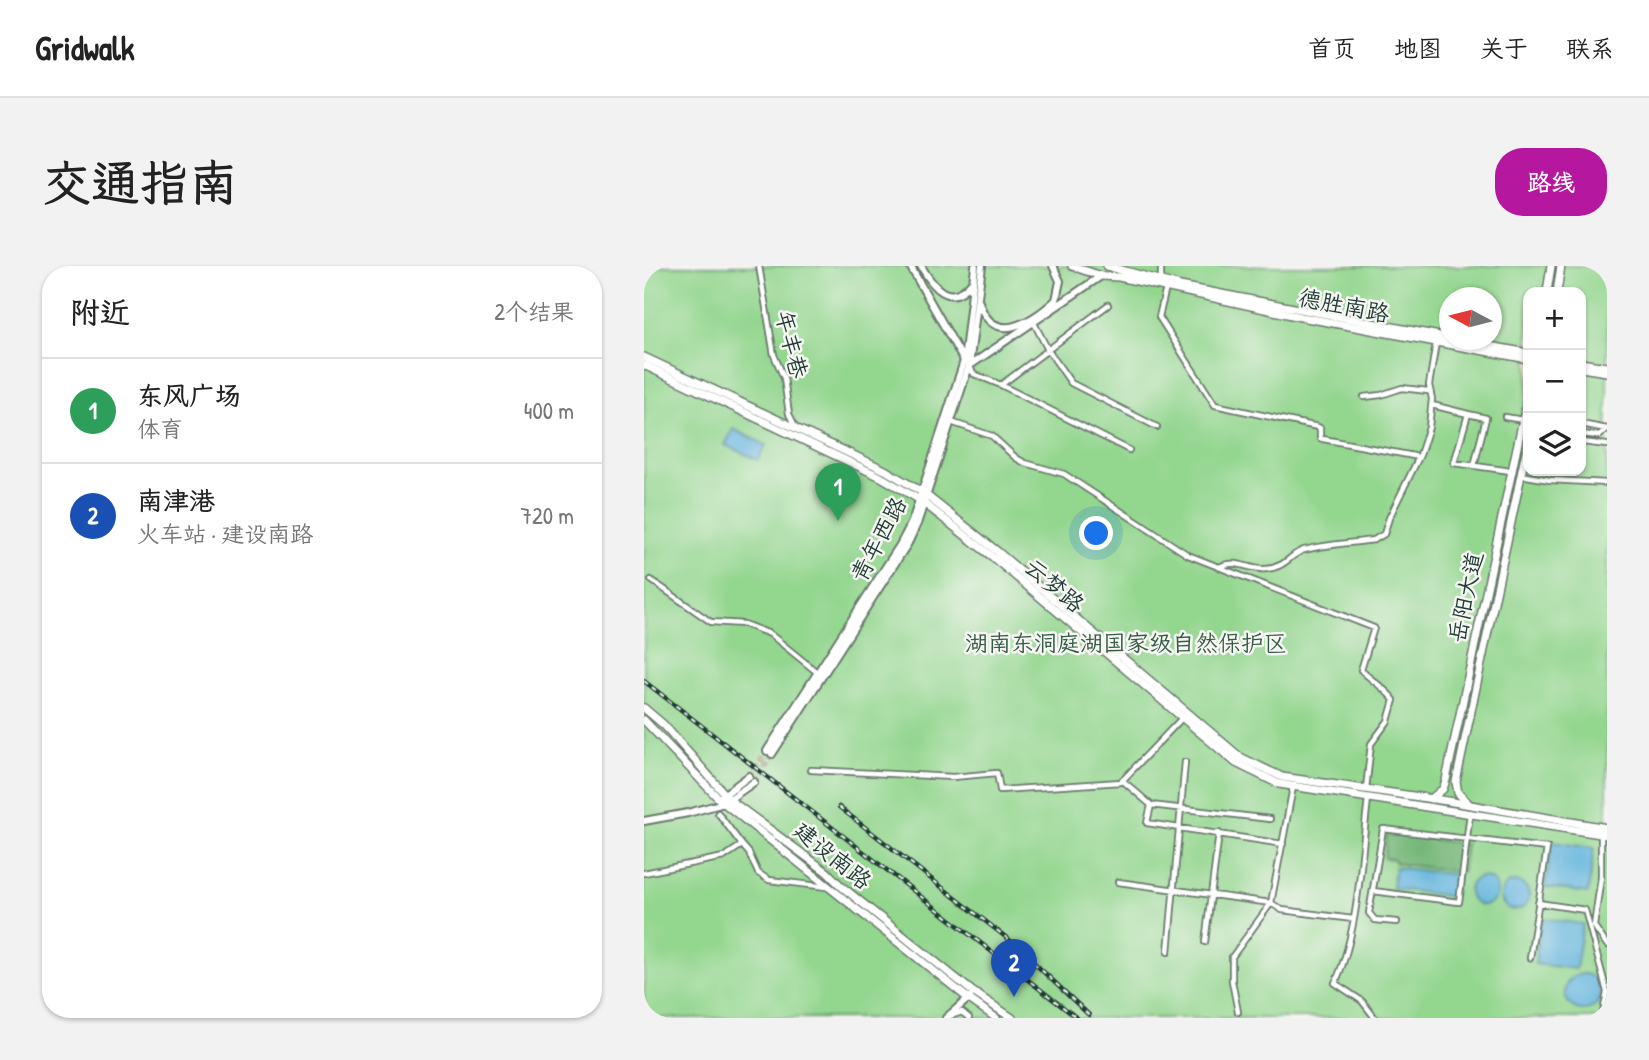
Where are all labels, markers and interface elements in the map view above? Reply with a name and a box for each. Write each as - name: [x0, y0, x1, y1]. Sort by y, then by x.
- text: Gridwalk: [35, 26, 135, 70]
- text: 首页: [1308, 32, 1356, 64]
- text: 地图: [1394, 32, 1442, 64]
- text: 关于: [1480, 32, 1528, 64]
- text: 联系: [1566, 32, 1614, 64]
- button: 路线: [1495, 148, 1607, 216]
- text: 交通指南: [42, 149, 238, 215]
- street label: 德胜南路: [1296, 281, 1392, 329]
- north arrow: [1439, 287, 1502, 350]
- map controls: [1523, 287, 1586, 476]
- button: +: [1523, 287, 1586, 350]
- text: 附近: [70, 292, 130, 332]
- text: 2个结果: [494, 296, 574, 327]
- street label: 年丰巷: [769, 307, 816, 382]
- button: −: [1523, 350, 1586, 413]
- text: 东风广场: [137, 378, 241, 413]
- text: 1: [89, 395, 97, 426]
- text: 400 m: [524, 395, 574, 426]
- text: 体育: [137, 413, 183, 444]
- button: layers: [1523, 413, 1586, 476]
- pin: 1: [815, 463, 861, 521]
- text: 南津港: [137, 483, 215, 518]
- street label: 青年西路: [843, 491, 913, 587]
- text: 2: [88, 500, 98, 531]
- text: 720 m: [521, 500, 574, 531]
- your location: [1079, 516, 1113, 550]
- text: 火车站 · 建设南路: [137, 518, 313, 549]
- street label: 岳阳大道: [1440, 549, 1490, 645]
- street label: 云梦路: [1019, 551, 1091, 619]
- park label: 湖南东洞庭湖国家级自然保护区: [965, 627, 1287, 658]
- street label: 建设南路: [787, 814, 879, 896]
- pin: 2: [991, 939, 1037, 997]

